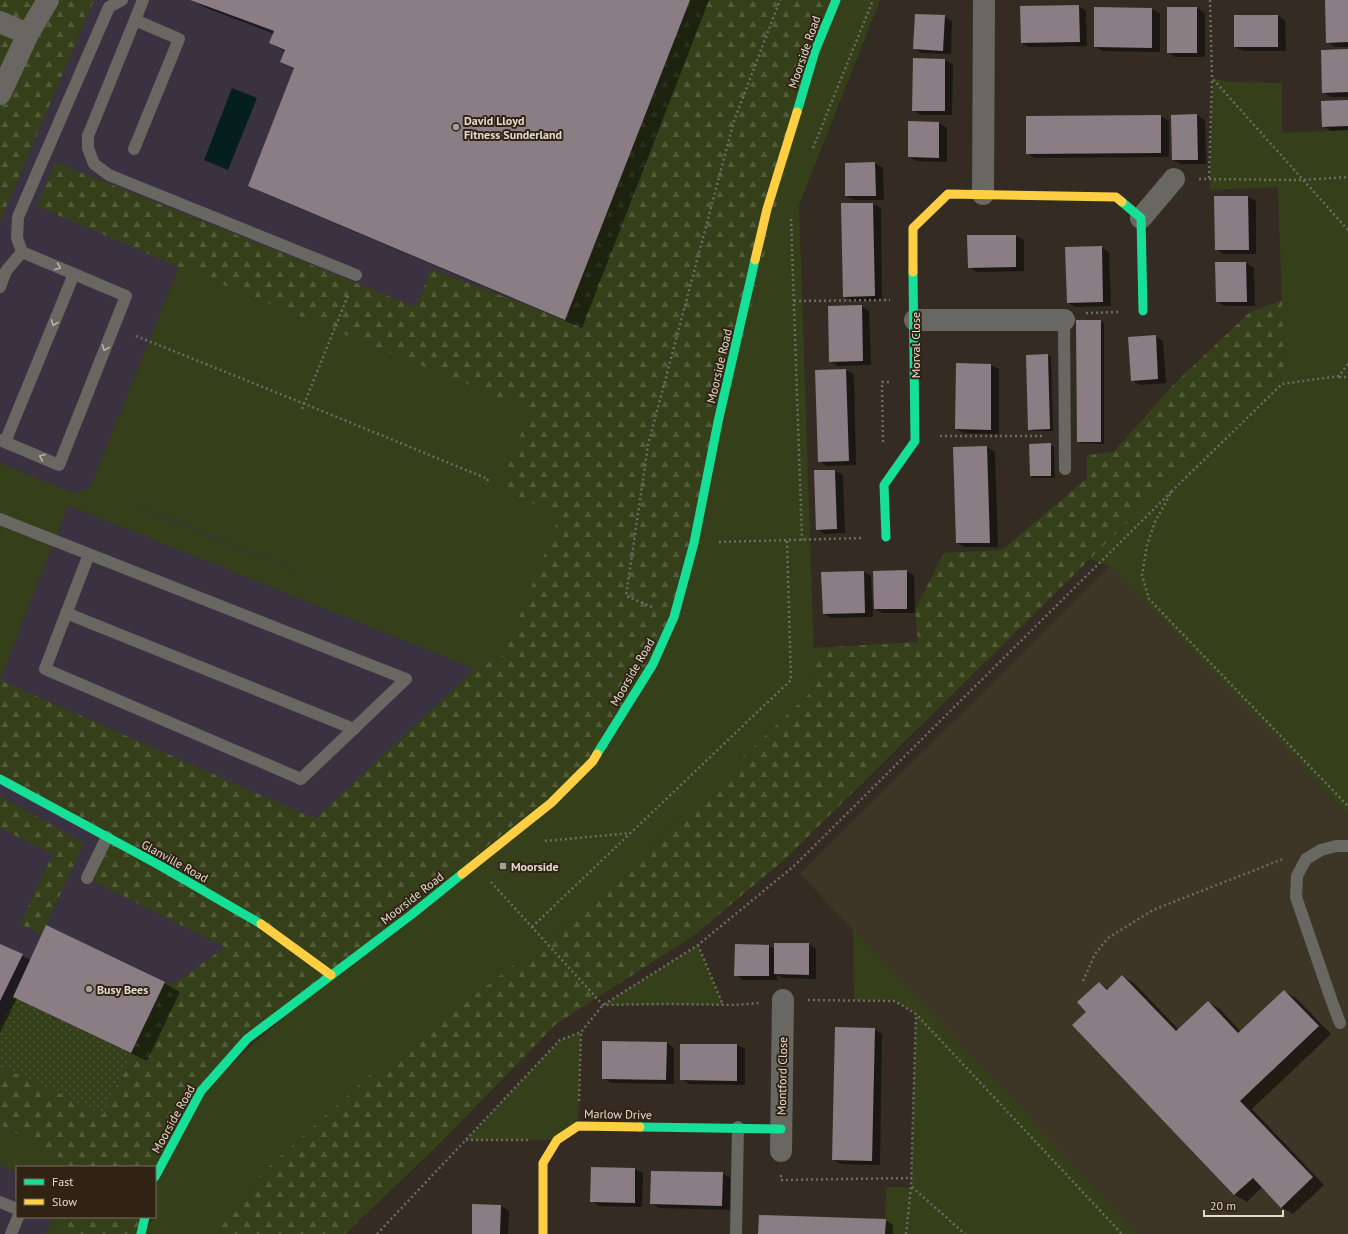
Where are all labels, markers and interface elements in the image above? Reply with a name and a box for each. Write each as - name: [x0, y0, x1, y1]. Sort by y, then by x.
- street label: Moorside Road: [785, 14, 823, 90]
- place label: David Lloyd Fitness Sunderland: [464, 113, 562, 142]
- marker: David Lloyd Fitness Sunderland: [451, 122, 461, 132]
- one-way arrow: [54, 262, 62, 270]
- street label: Morval Close: [908, 312, 923, 378]
- one-way arrow: [51, 318, 59, 326]
- street label: Moorside Road: [703, 327, 735, 405]
- one-way arrow: [102, 345, 110, 352]
- one-way arrow: [38, 454, 45, 462]
- street label: Moorside Road: [607, 635, 657, 709]
- street label: Glanville Road: [139, 836, 211, 886]
- place label: Moorside: [511, 859, 559, 874]
- marker: Moorside: [498, 861, 508, 871]
- street label: Moorside Road: [377, 869, 447, 927]
- place label: Busy Bees: [97, 982, 148, 997]
- marker: Busy Bees: [84, 984, 94, 994]
- street label: Montford Close: [774, 1037, 790, 1115]
- street label: Moorside Road: [148, 1082, 198, 1156]
- street label: Marlow Drive: [584, 1106, 652, 1122]
- legend: [16, 1166, 156, 1218]
- text: Fast: [52, 1174, 73, 1189]
- scale bar: [1204, 1192, 1283, 1218]
- text: Slow: [52, 1194, 77, 1209]
- text: 20 m: [1210, 1198, 1236, 1213]

